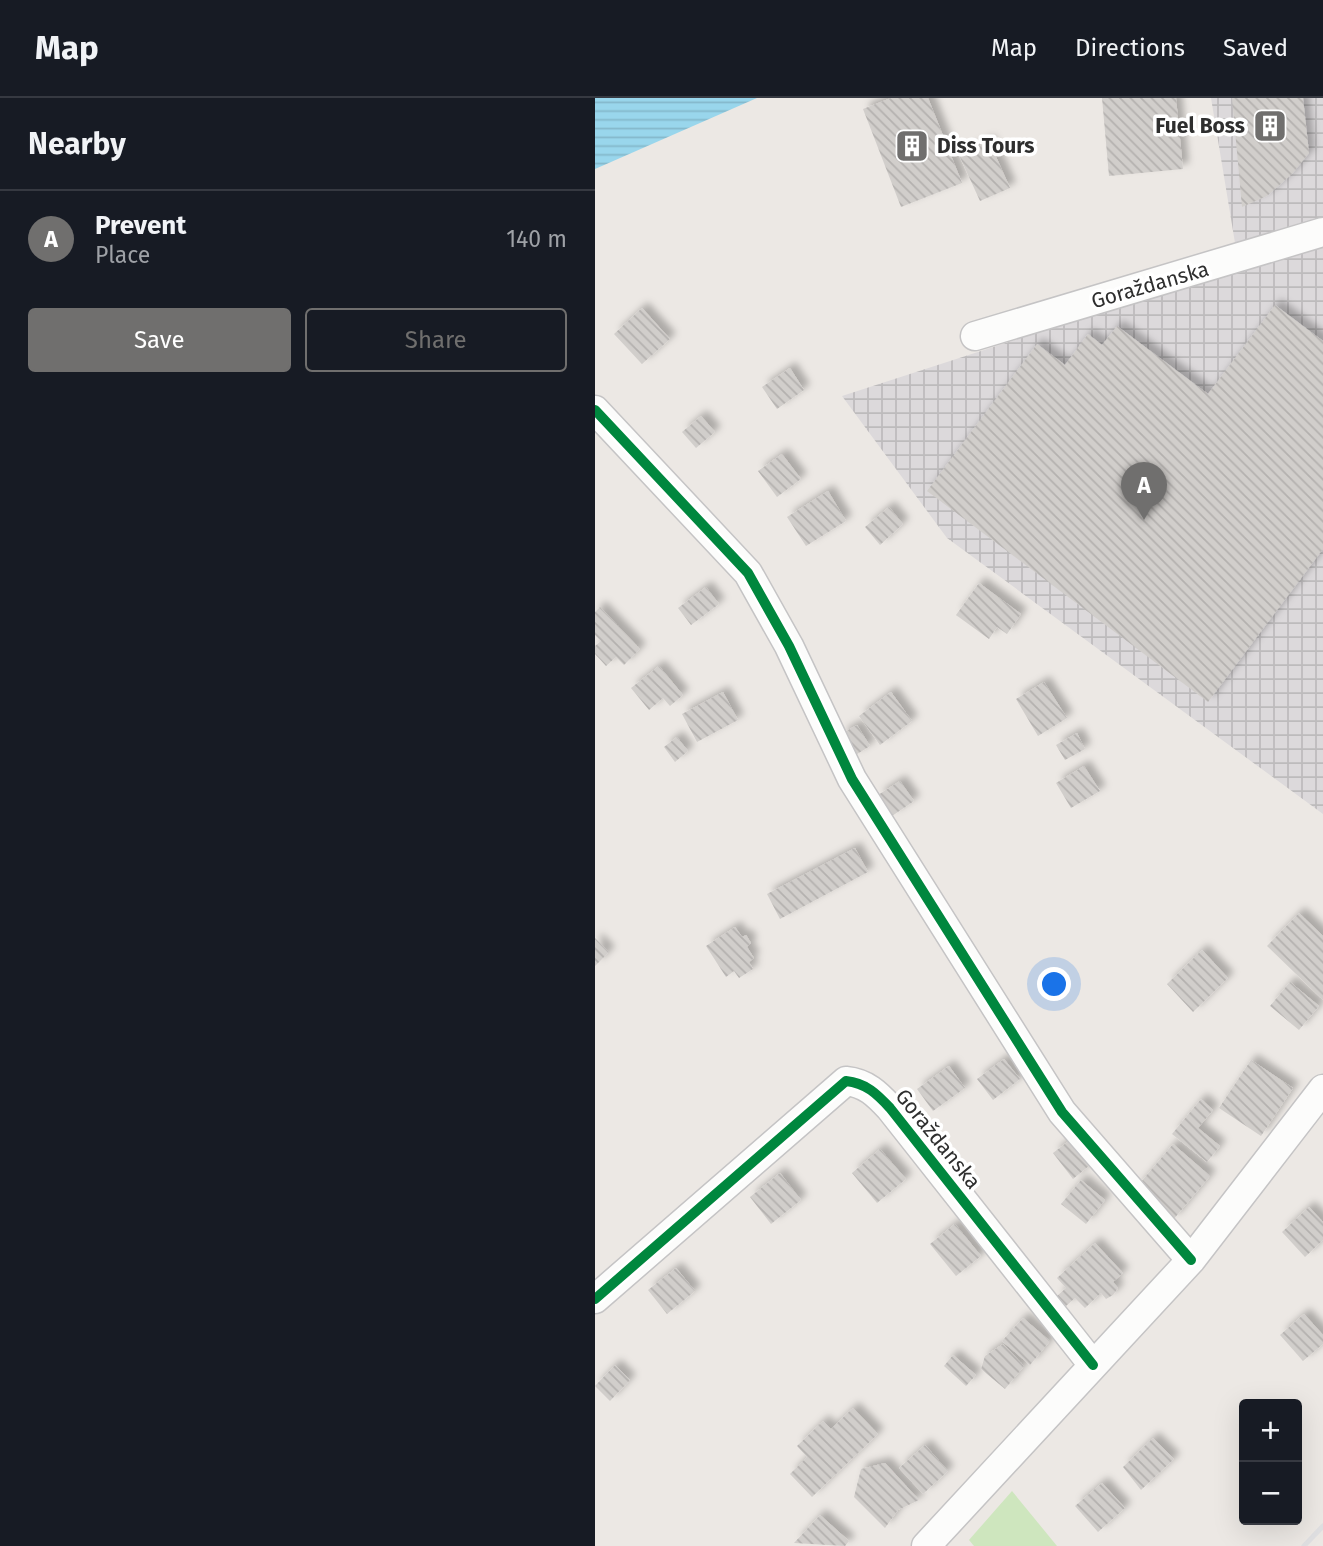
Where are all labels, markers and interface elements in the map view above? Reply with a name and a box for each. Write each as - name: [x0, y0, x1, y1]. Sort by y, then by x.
- text: Map: [35, 28, 99, 68]
- text: Map: [991, 34, 1037, 62]
- text: Directions: [1075, 34, 1185, 62]
- text: Saved: [1223, 34, 1288, 62]
- building icon: Fuel Boss: [1251, 107, 1289, 145]
- place label: Fuel Boss: [1155, 113, 1245, 139]
- text: Nearby: [28, 126, 126, 162]
- building icon: Diss Tours: [893, 127, 931, 165]
- place label: Diss Tours: [937, 133, 1034, 159]
- text: Prevent: [95, 210, 186, 241]
- text: A: [44, 225, 58, 253]
- text: 140 m: [506, 225, 567, 253]
- text: Place: [95, 241, 150, 269]
- street label: Goraždanska: [1088, 256, 1212, 314]
- button: Save: [28, 308, 291, 372]
- button: Share: [305, 308, 567, 372]
- pin: A: [1121, 462, 1167, 520]
- your location: [1037, 967, 1071, 1001]
- street label: Goraždanska: [890, 1084, 986, 1194]
- map controls: [1239, 1399, 1302, 1525]
- button: +: [1239, 1399, 1302, 1462]
- button: −: [1239, 1462, 1302, 1525]

